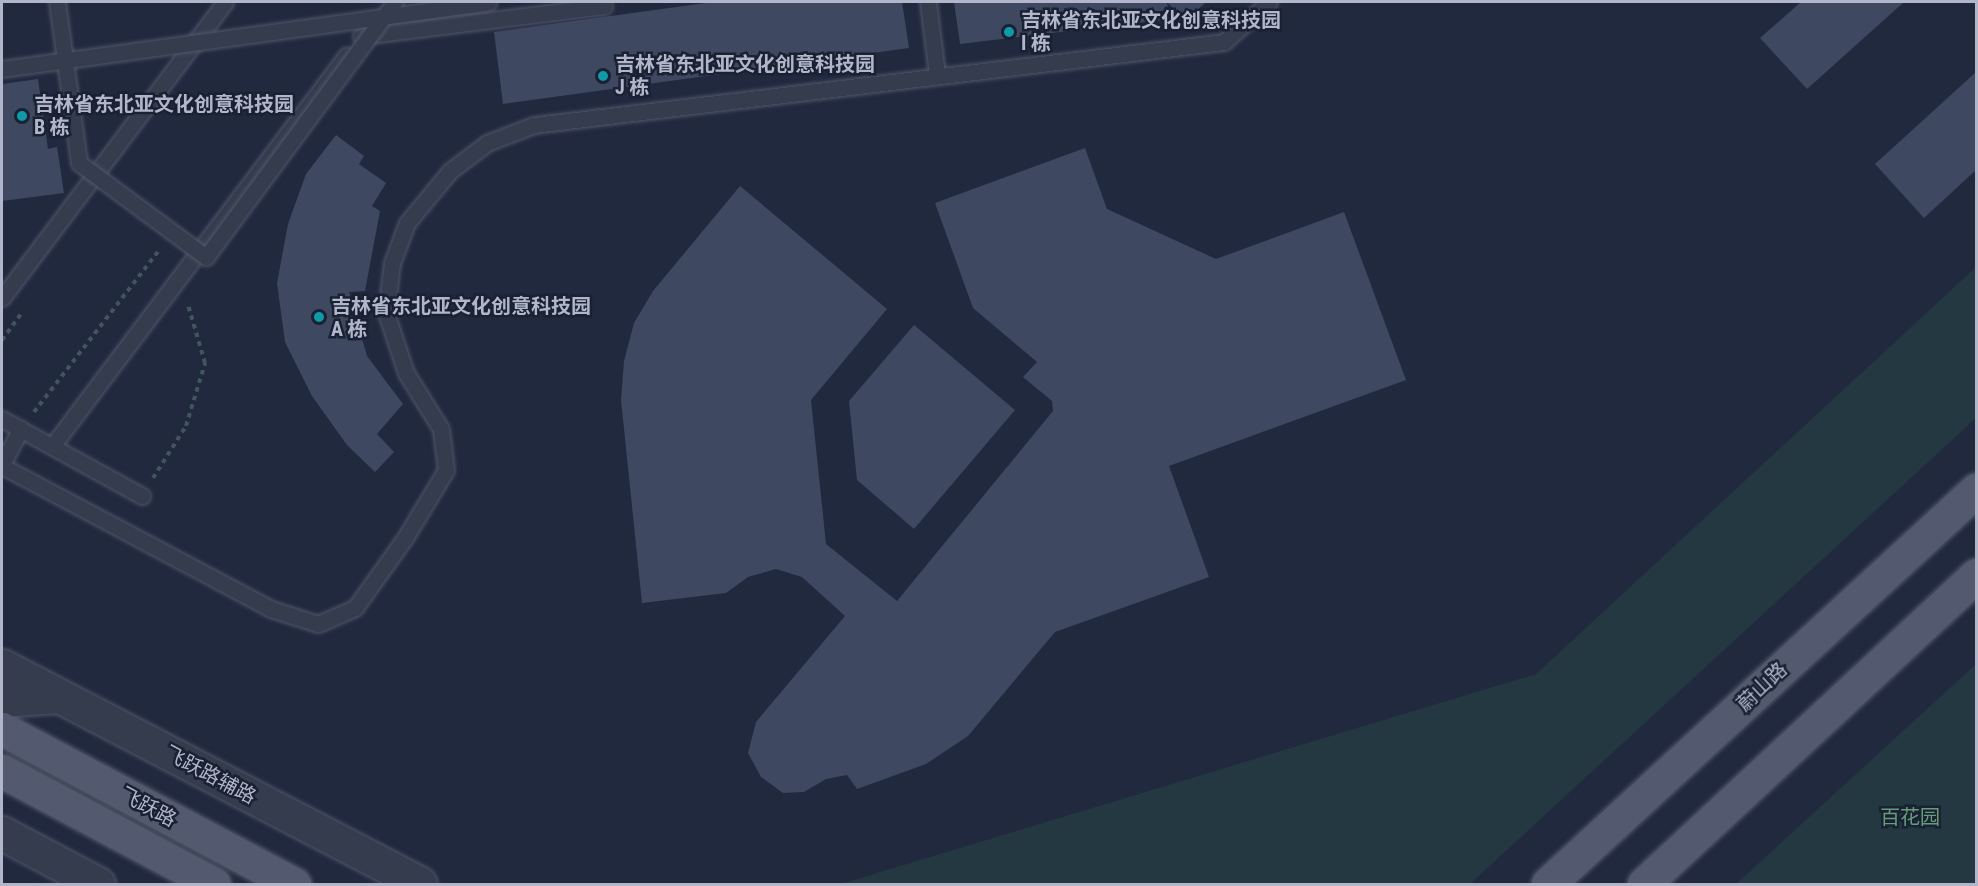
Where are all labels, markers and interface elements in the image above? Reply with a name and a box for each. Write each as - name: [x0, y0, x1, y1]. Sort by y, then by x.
- place label: 吉林省东北亚文化创意科技园 I 栋: [1021, 8, 1281, 55]
- marker: 吉林省东北亚文化创意科技园 I 栋: [1002, 25, 1016, 39]
- place label: 吉林省东北亚文化创意科技园 J 栋: [615, 52, 875, 99]
- marker: 吉林省东北亚文化创意科技园 J 栋: [596, 69, 610, 83]
- place label: 吉林省东北亚文化创意科技园 B 栋: [34, 92, 294, 139]
- marker: 吉林省东北亚文化创意科技园 B 栋: [15, 109, 29, 123]
- place label: 吉林省东北亚文化创意科技园 A 栋: [331, 294, 591, 341]
- marker: 吉林省东北亚文化创意科技园 A 栋: [312, 310, 326, 324]
- street label: 蔚山路: [1732, 658, 1792, 716]
- street label: 飞跃路辅路: [160, 741, 260, 809]
- street label: 飞跃路: [116, 782, 180, 832]
- park label: 百花园: [1880, 805, 1940, 829]

